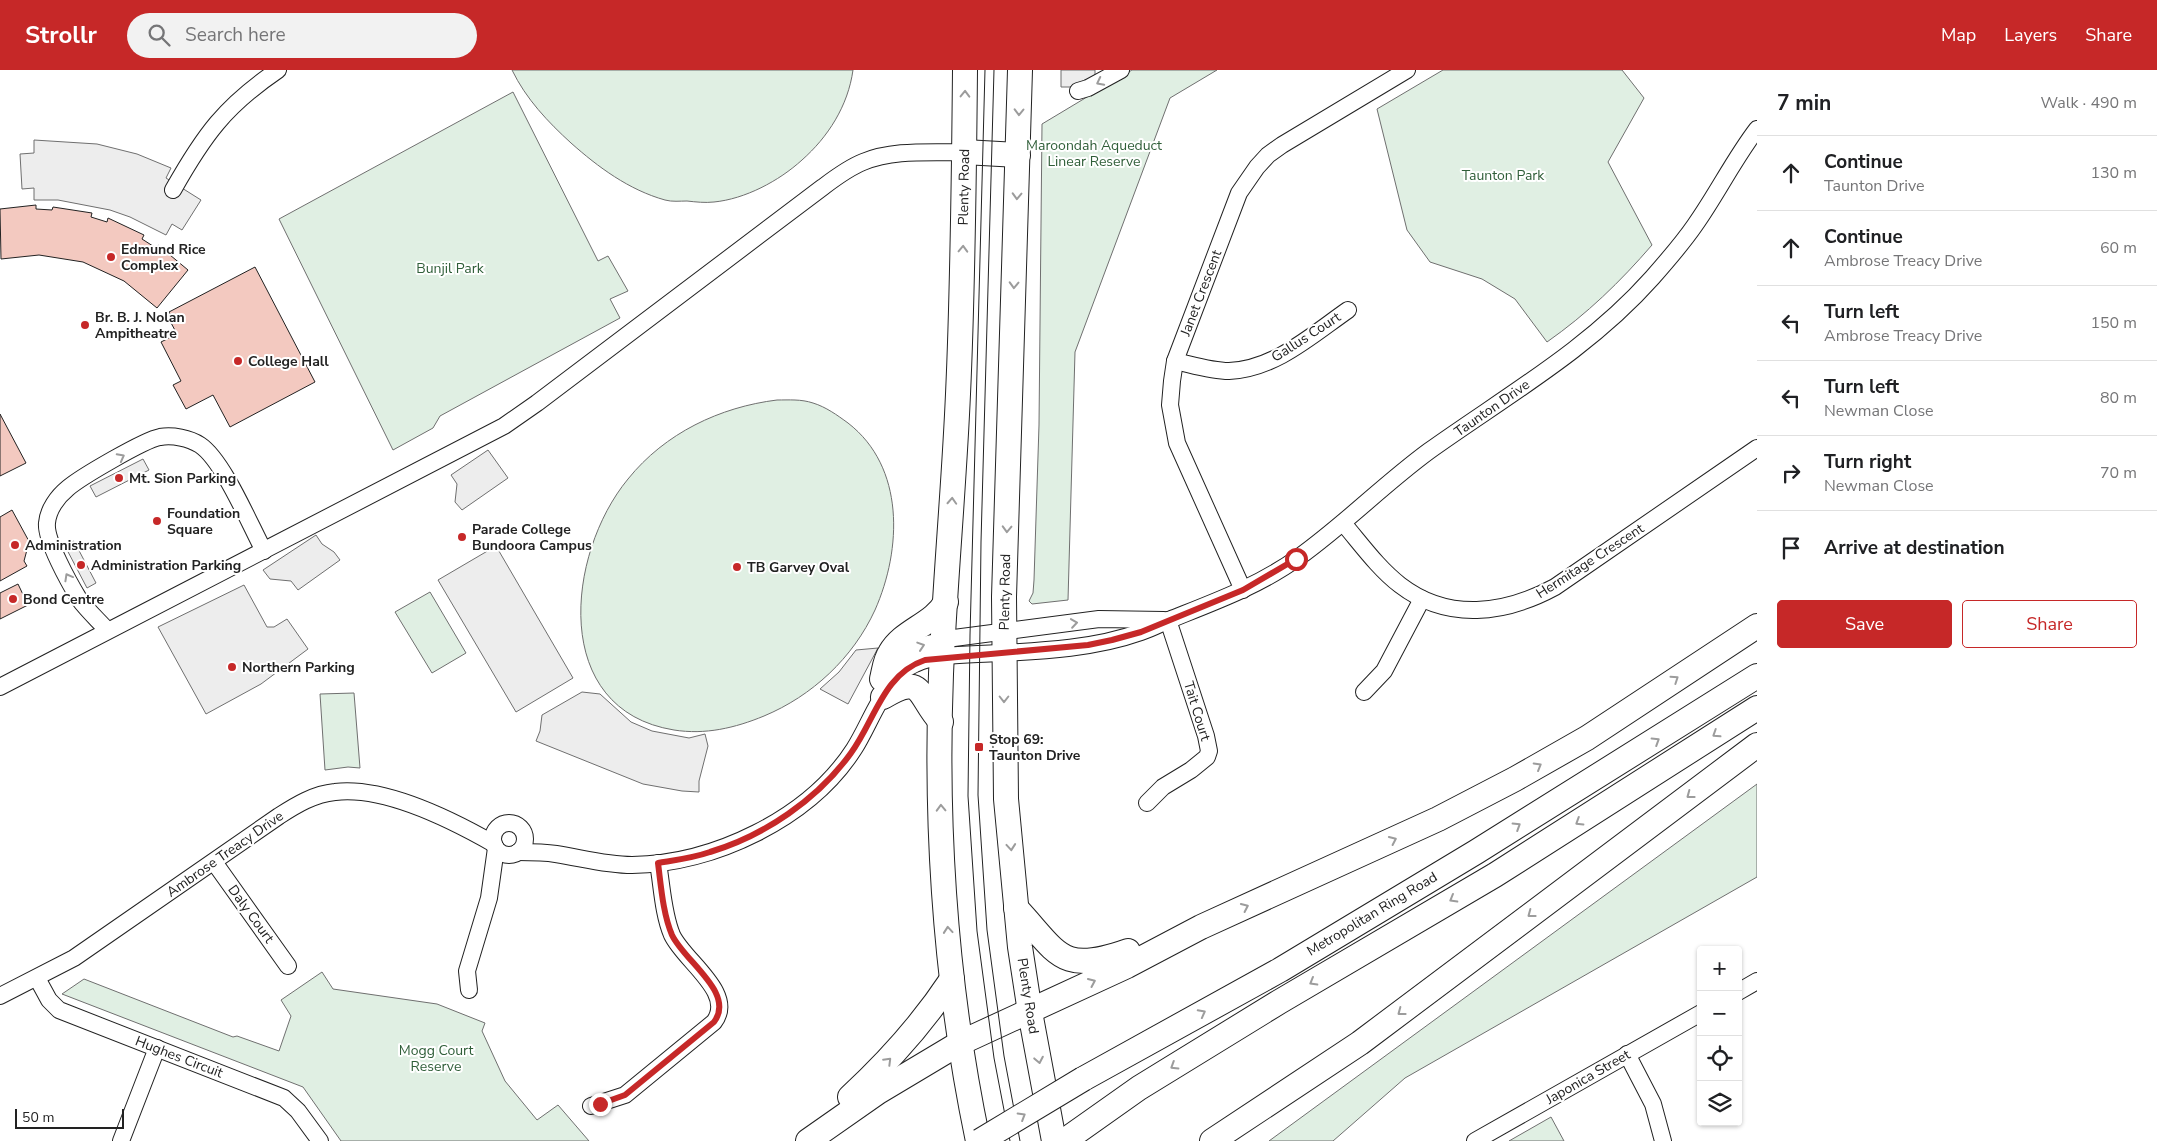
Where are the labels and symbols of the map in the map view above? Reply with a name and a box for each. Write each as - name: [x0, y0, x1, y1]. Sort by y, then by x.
- one-way arrow: [1096, 76, 1105, 87]
- one-way arrow: [960, 89, 970, 97]
- one-way arrow: [1014, 109, 1024, 117]
- park label: Maroondah Aqueduct Linear Reserve: [1026, 136, 1162, 171]
- street label: Plenty Road: [954, 148, 974, 226]
- park label: Taunton Park: [1462, 166, 1545, 185]
- one-way arrow: [1012, 192, 1022, 200]
- place label: Edmund Rice Complex: [121, 240, 206, 275]
- one-way arrow: [957, 245, 968, 253]
- street label: Janet Crescent: [1175, 247, 1226, 340]
- marker: Edmund Rice Complex: [105, 251, 117, 263]
- park label: Bunjil Park: [416, 259, 485, 278]
- one-way arrow: [1009, 282, 1019, 289]
- street label: Gallus Court: [1268, 307, 1344, 366]
- place label: Br. B. J. Nolan Ampitheatre: [95, 308, 185, 343]
- marker: Br. B. J. Nolan Ampitheatre: [79, 319, 91, 331]
- place label: College Hall: [248, 352, 329, 371]
- marker: College Hall: [232, 355, 244, 367]
- street label: Taunton Drive: [1451, 375, 1533, 441]
- one-way arrow: [115, 453, 124, 463]
- place label: Mt. Sion Parking: [129, 469, 236, 488]
- marker: Mt. Sion Parking: [113, 472, 125, 484]
- one-way arrow: [946, 497, 957, 505]
- place label: Foundation Square: [167, 504, 240, 539]
- marker: Foundation Square: [151, 515, 163, 527]
- street label: Hermitage Crescent: [1532, 519, 1648, 603]
- place label: Parade College Bundoora Campus: [472, 520, 592, 555]
- one-way arrow: [1001, 525, 1012, 533]
- marker: Parade College Bundoora Campus: [456, 531, 468, 543]
- place label: Administration: [25, 536, 122, 555]
- marker: Administration: [9, 539, 21, 551]
- route start: [1285, 548, 1308, 571]
- street label: Plenty Road: [995, 553, 1015, 631]
- place label: Administration Parking: [91, 556, 241, 575]
- place label: TB Garvey Oval: [747, 558, 850, 577]
- marker: Administration Parking: [75, 559, 87, 571]
- marker: TB Garvey Oval: [731, 561, 743, 573]
- one-way arrow: [64, 574, 74, 583]
- place label: Bond Centre: [23, 590, 105, 609]
- marker: Bond Centre: [7, 593, 19, 605]
- one-way arrow: [1070, 618, 1078, 628]
- one-way arrow: [916, 642, 924, 652]
- place label: Northern Parking: [242, 658, 355, 677]
- marker: Northern Parking: [226, 661, 238, 673]
- one-way arrow: [1669, 676, 1679, 685]
- street label: Tait Court: [1179, 679, 1215, 743]
- one-way arrow: [999, 696, 1009, 703]
- one-way arrow: [1712, 728, 1722, 737]
- place label: Stop 69: Taunton Drive: [989, 730, 1081, 765]
- one-way arrow: [1650, 737, 1659, 747]
- marker: Stop 69: Taunton Drive: [973, 741, 985, 753]
- one-way arrow: [1532, 762, 1541, 772]
- one-way arrow: [1686, 789, 1696, 798]
- one-way arrow: [935, 804, 946, 812]
- street label: Ambrose Treacy Drive: [163, 806, 287, 902]
- one-way arrow: [1576, 816, 1585, 825]
- one-way arrow: [1512, 823, 1521, 833]
- one-way arrow: [1388, 835, 1397, 846]
- one-way arrow: [1005, 843, 1016, 851]
- street label: Metropolitan Ring Road: [1303, 867, 1441, 961]
- street label: Daly Court: [223, 881, 279, 947]
- one-way arrow: [1450, 893, 1459, 903]
- one-way arrow: [1240, 903, 1249, 914]
- one-way arrow: [1528, 909, 1537, 917]
- one-way arrow: [943, 926, 954, 934]
- street label: Plenty Road: [1013, 957, 1043, 1035]
- one-way arrow: [1310, 975, 1319, 985]
- one-way arrow: [1087, 977, 1096, 988]
- one-way arrow: [1397, 1006, 1407, 1015]
- one-way arrow: [1197, 1009, 1206, 1019]
- street label: Hughes Circuit: [132, 1032, 226, 1082]
- park label: Mogg Court Reserve: [399, 1041, 473, 1076]
- street label: Japonica Street: [1541, 1045, 1634, 1109]
- one-way arrow: [1033, 1055, 1043, 1064]
- one-way arrow: [882, 1058, 891, 1067]
- one-way arrow: [1171, 1060, 1180, 1070]
- route end: [589, 1093, 612, 1116]
- scale bar: [15, 1106, 124, 1129]
- one-way arrow: [1016, 1112, 1025, 1122]

